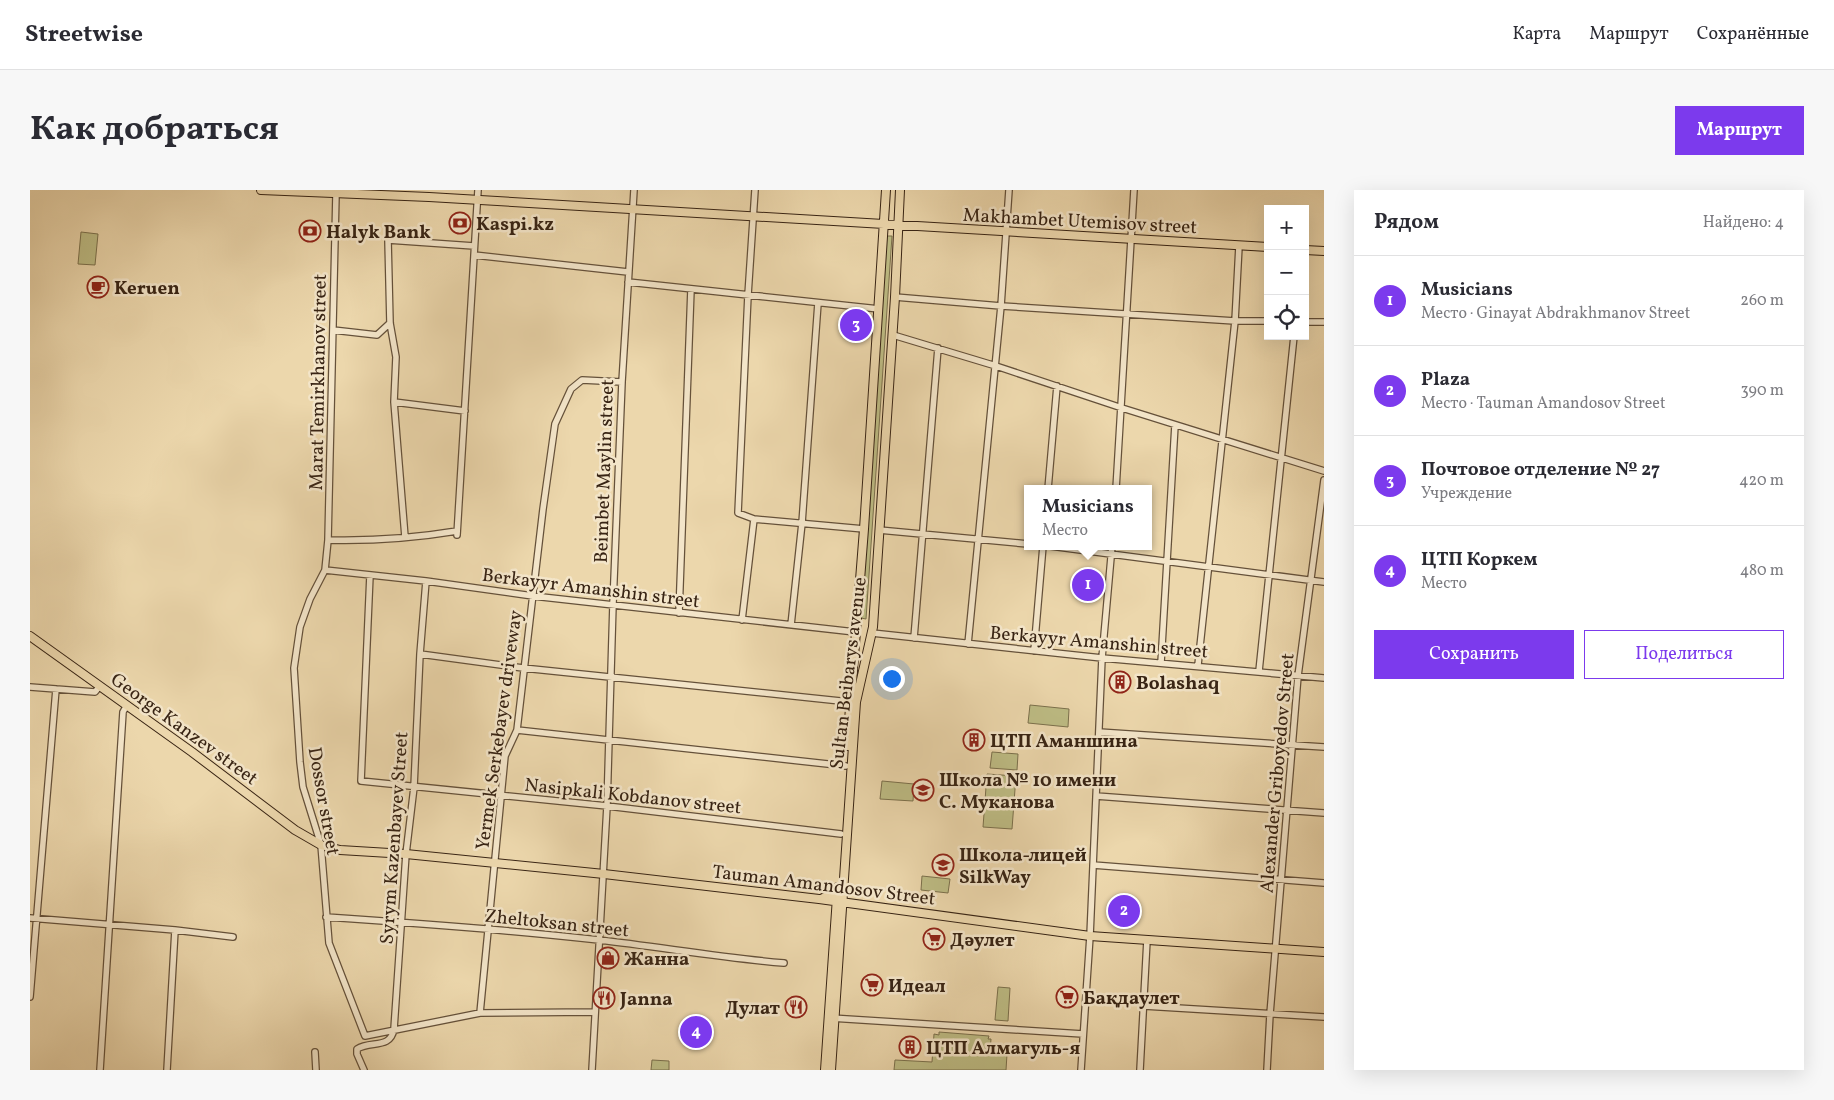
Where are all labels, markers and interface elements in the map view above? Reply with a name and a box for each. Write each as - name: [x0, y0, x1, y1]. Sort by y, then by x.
- text: Streetwise: [25, 18, 143, 52]
- text: Карта: [1512, 22, 1561, 47]
- text: Маршрут: [1589, 22, 1669, 47]
- text: Сохранённые: [1697, 22, 1809, 47]
- text: Как добраться: [30, 106, 279, 154]
- button: Маршрут: [1675, 106, 1804, 155]
- street label: Makhambet Utemisov street: [962, 203, 1198, 241]
- map controls: [1264, 205, 1309, 340]
- button: +: [1264, 205, 1309, 250]
- text: Рядом: [1374, 208, 1439, 237]
- bank icon: Kaspi.kz: [448, 211, 472, 235]
- place label: Kaspi.kz: [476, 212, 554, 238]
- text: Найдено: 4: [1703, 212, 1784, 234]
- bank icon: Halyk Bank: [298, 219, 322, 243]
- place label: Halyk Bank: [326, 220, 431, 246]
- button: −: [1264, 250, 1309, 295]
- street label: Marat Temirkhanov street: [304, 273, 334, 491]
- cafe icon: Keruen: [86, 275, 110, 299]
- place label: Keruen: [114, 276, 180, 302]
- text: Musicians: [1421, 277, 1513, 303]
- text: 1: [1387, 290, 1393, 312]
- text: 260 m: [1740, 290, 1784, 312]
- button: locate: [1264, 295, 1309, 340]
- text: Место · Ginayat Abdrakhmanov Street: [1421, 303, 1690, 325]
- pin: 3: [840, 306, 872, 344]
- text: Plaza: [1421, 367, 1470, 393]
- street label: Beimbet Maylin street: [589, 378, 621, 564]
- text: 2: [1386, 380, 1394, 402]
- text: 390 m: [1741, 380, 1784, 402]
- text: Место · Tauman Amandosov Street: [1421, 393, 1666, 415]
- text: Почтовое отделение № 27: [1421, 457, 1660, 483]
- text: 3: [1386, 470, 1394, 492]
- text: 420 m: [1739, 470, 1784, 492]
- text: Учреждение: [1421, 483, 1512, 505]
- popup: [1024, 485, 1152, 550]
- text: Musicians: [1042, 494, 1134, 520]
- text: Место: [1042, 520, 1088, 542]
- text: ЦТП Коркем: [1421, 547, 1537, 573]
- text: 4: [1385, 560, 1395, 582]
- text: 480 m: [1740, 560, 1784, 582]
- street label: Berkayyr Amanshin street: [480, 563, 701, 615]
- pin: 1: [1072, 566, 1104, 604]
- text: Место: [1421, 573, 1467, 595]
- street label: Sultan Beibarys avenue: [824, 576, 874, 771]
- street label: Yermek Serkebayev driveway: [470, 609, 530, 852]
- street label: Berkayyr Amanshin street: [989, 620, 1209, 666]
- button: Сохранить: [1374, 630, 1574, 679]
- button: Поделиться: [1584, 630, 1784, 679]
- street label: Alexander Griboyedov Street: [1255, 652, 1301, 894]
- your location: [879, 666, 905, 692]
- street label: George Kanzev street: [105, 667, 263, 792]
- building icon: Bolashaq: [1108, 670, 1132, 694]
- place label: Bolashaq: [1136, 671, 1220, 697]
- building icon: ЦТП Аманшина: [962, 728, 986, 752]
- place label: ЦТП Аманшина: [990, 729, 1138, 755]
- street label: Syrym Kazenbayev Street: [375, 731, 415, 945]
- street label: Dossor street: [301, 745, 345, 858]
- place label: Школа № 10 имени С. Муканова: [939, 768, 1116, 816]
- street label: Nasipkali Kobdanov street: [523, 773, 743, 821]
- school or university icon: Школа № 10 имени С. Муканова: [911, 778, 935, 802]
- place label: Школа-лицей SilkWay: [959, 843, 1087, 891]
- school or university icon: Школа-лицей SilkWay: [931, 853, 955, 877]
- street label: Tauman Amandosov Street: [711, 859, 937, 913]
- pin: 2: [1108, 892, 1140, 930]
- street label: Zheltoksan street: [483, 903, 631, 945]
- supermarket icon: Дәулет: [922, 927, 946, 951]
- place label: Дәулет: [950, 928, 1015, 954]
- shop icon: Жанна: [596, 946, 620, 970]
- place label: Жанна: [624, 947, 689, 973]
- supermarket icon: Идеал: [860, 973, 884, 997]
- place label: Идеал: [888, 974, 946, 1000]
- supermarket icon: Бақдаулет: [1055, 985, 1079, 1009]
- restaurant icon: Janna: [592, 986, 616, 1010]
- place label: Бақдаулет: [1083, 986, 1180, 1012]
- place label: Janna: [619, 987, 673, 1013]
- restaurant icon: Дулат: [784, 995, 808, 1019]
- place label: Дулат: [725, 996, 781, 1022]
- pin: 4: [680, 1013, 712, 1051]
- building icon: ЦТП Алмагуль-я: [898, 1035, 922, 1059]
- place label: ЦТП Алмагуль-я: [926, 1036, 1080, 1062]

